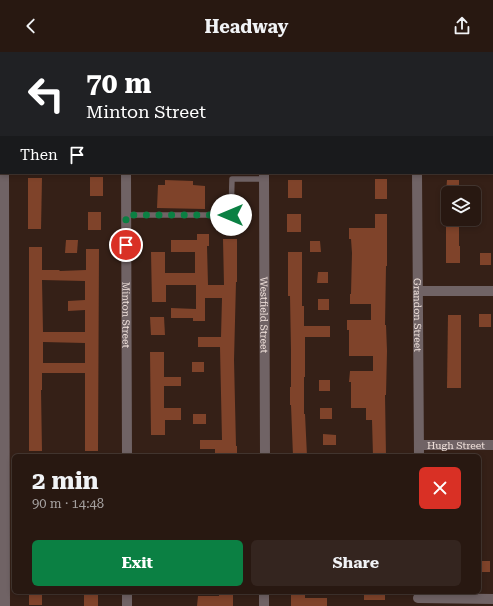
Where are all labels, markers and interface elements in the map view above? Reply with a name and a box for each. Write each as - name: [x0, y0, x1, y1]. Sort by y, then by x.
- icon: back: [20, 15, 42, 37]
- icon: share: [451, 15, 473, 37]
- text: Headway: [205, 16, 288, 37]
- text: 70 m: [86, 67, 151, 100]
- icon: left: [20, 68, 72, 120]
- text: Minton Street: [86, 101, 206, 122]
- icon: arrive: [66, 144, 88, 166]
- text: Then: [20, 146, 58, 164]
- map controls: [441, 186, 481, 226]
- button: layers: [441, 186, 481, 226]
- position arrow: [210, 194, 252, 236]
- pin: [109, 228, 143, 262]
- icon: arrive: [115, 234, 137, 256]
- street label: Westfield Street: [258, 277, 270, 354]
- street label: Grandon Street: [412, 278, 423, 352]
- street label: Minton Street: [120, 282, 132, 349]
- street label: Hugh Street: [427, 440, 485, 451]
- text: 2 min: [32, 467, 99, 495]
- button: close: [419, 467, 461, 509]
- text: 90 m · 14:48: [32, 496, 104, 511]
- button: Exit: [32, 540, 243, 586]
- button: Share: [251, 540, 461, 586]

